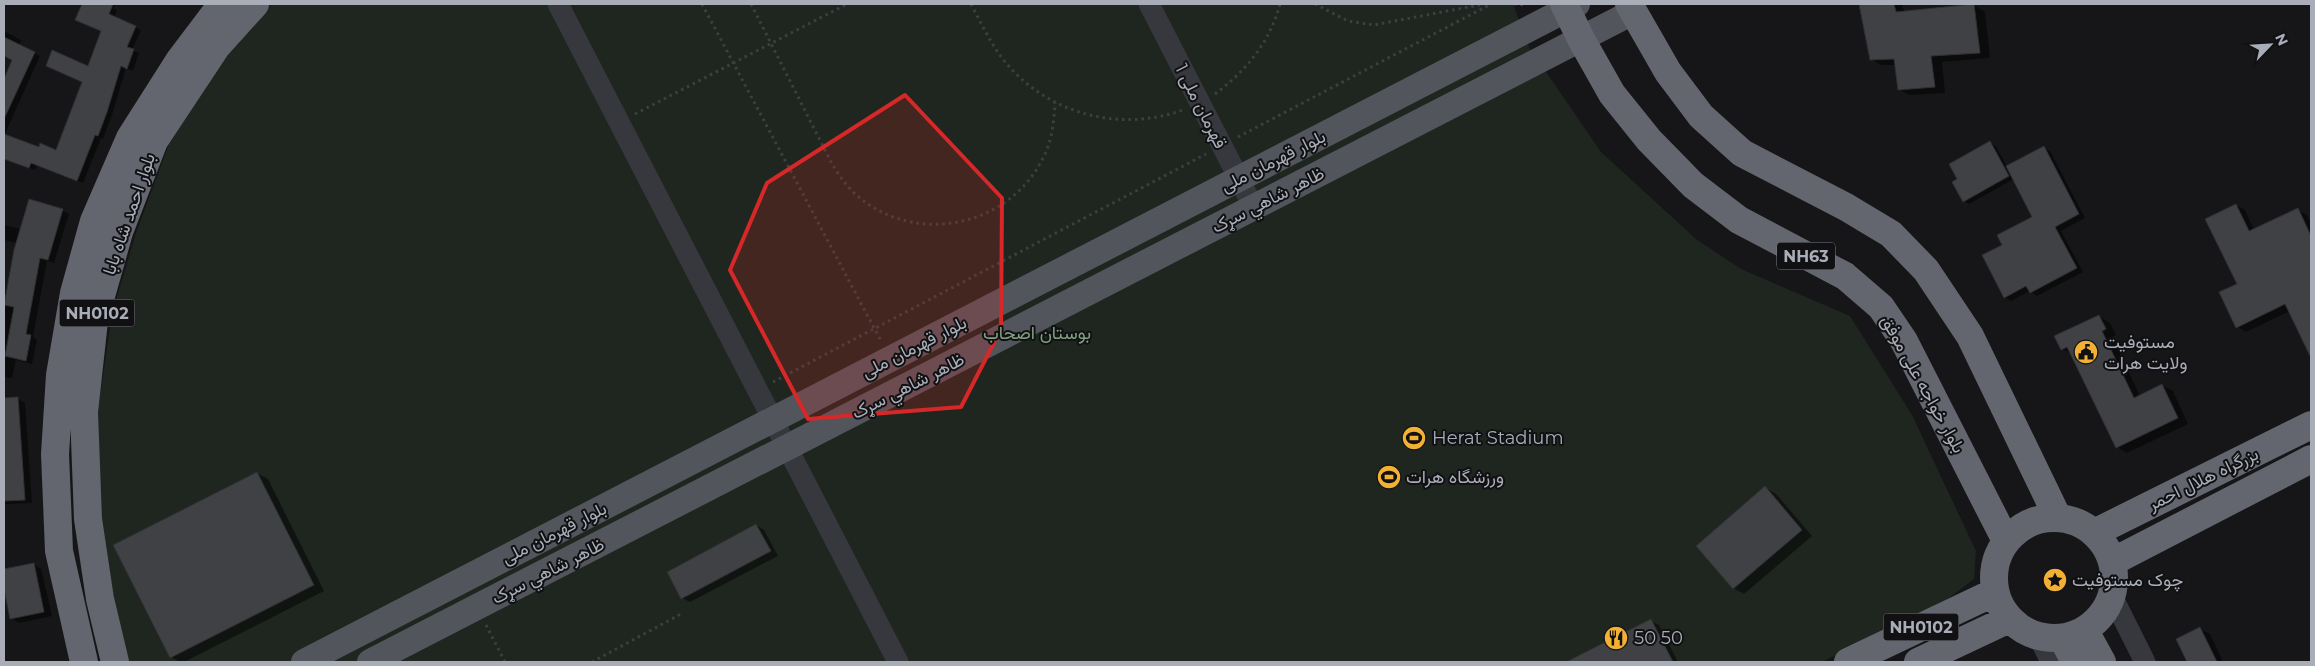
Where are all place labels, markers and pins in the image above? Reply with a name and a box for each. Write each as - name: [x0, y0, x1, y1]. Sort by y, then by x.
- place label: مستوفیت ولایت هرات: [2104, 331, 2187, 374]
- public building icon: مستوفیت ولایت هرات: [2073, 339, 2099, 365]
- sports icon: Herat Stadium: [1401, 425, 1427, 451]
- place label: Herat Stadium: [1432, 427, 1564, 449]
- sports icon: ورزشگاه هرات: [1376, 464, 1402, 490]
- place label: ورزشگاه هرات: [1406, 466, 1504, 488]
- place icon: چوک مستوفیت: [2042, 567, 2068, 593]
- place label: چوک مستوفیت: [2072, 569, 2183, 592]
- restaurant icon: 50 50: [1603, 625, 1629, 651]
- place label: 50 50: [1634, 627, 1683, 649]

